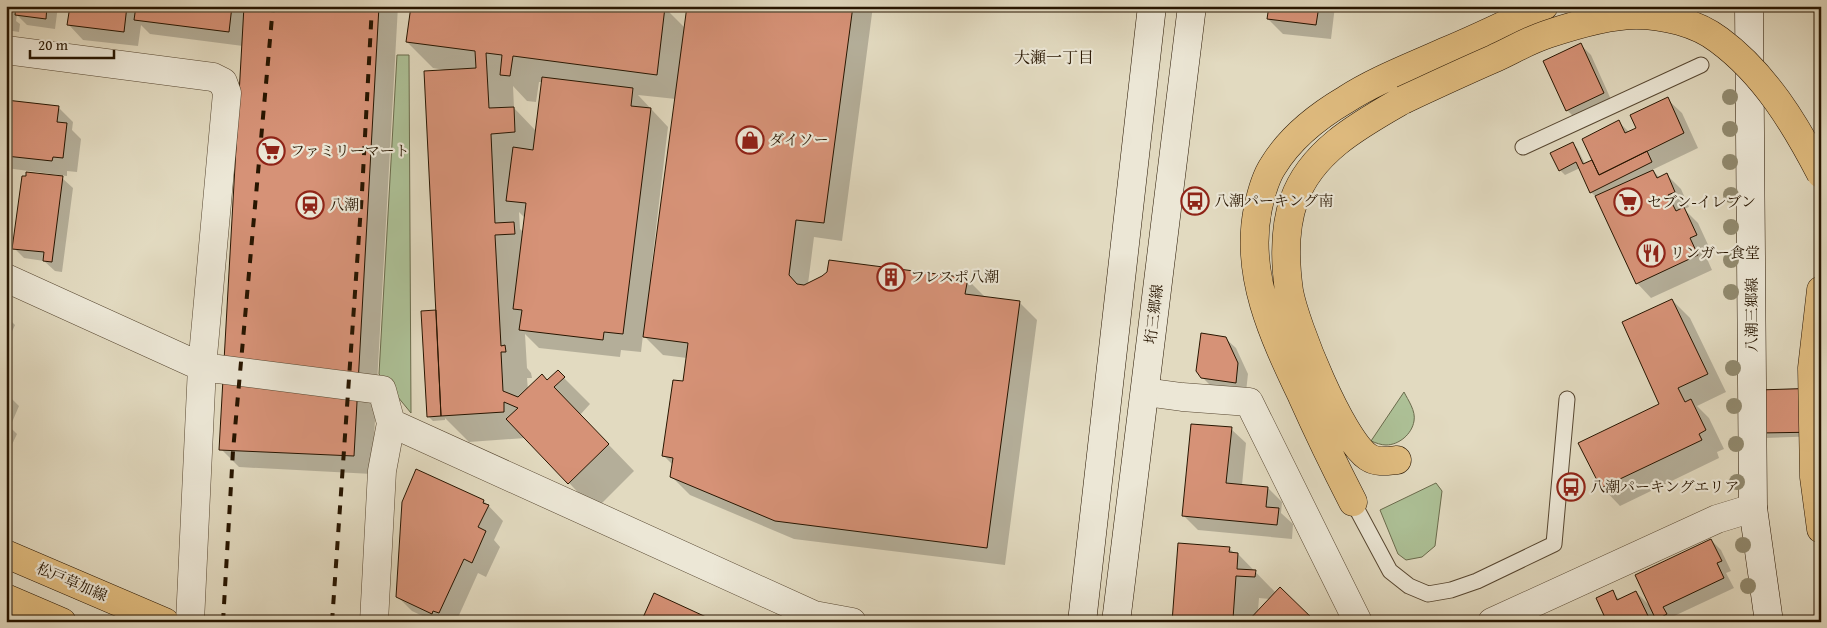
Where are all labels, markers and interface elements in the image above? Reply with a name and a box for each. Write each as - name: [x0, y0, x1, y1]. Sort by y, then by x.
- scale bar: [30, 28, 114, 60]
- text: 20 m: [38, 34, 69, 55]
- district label: 大瀬一丁目: [1014, 45, 1094, 69]
- shop icon: ダイソー: [735, 125, 765, 155]
- place label: ダイソー: [769, 129, 829, 150]
- supermarket icon: ファミリーマート: [256, 136, 286, 166]
- place label: ファミリーマート: [290, 140, 410, 161]
- bus stop icon: 八潮パーキング南: [1180, 186, 1210, 216]
- supermarket icon: セブン-イレブン: [1613, 187, 1643, 217]
- station icon: 八潮: [295, 190, 325, 220]
- place label: 八潮パーキング南: [1214, 190, 1334, 211]
- place label: セブン-イレブン: [1647, 191, 1756, 212]
- place label: 八潮: [329, 194, 359, 215]
- restaurant icon: リンガー食堂: [1636, 238, 1666, 268]
- place label: リンガー食堂: [1670, 242, 1760, 263]
- building icon: フレスポ八潮: [876, 262, 906, 292]
- place label: フレスポ八潮: [910, 266, 999, 287]
- street label: 八潮三郷線: [1741, 277, 1762, 353]
- street label: 垳三郷線: [1139, 283, 1168, 345]
- bus stop icon: 八潮パーキングエリア: [1556, 472, 1586, 502]
- place label: 八潮パーキングエリア: [1590, 476, 1739, 497]
- street label: 松戸草加線: [34, 557, 111, 606]

